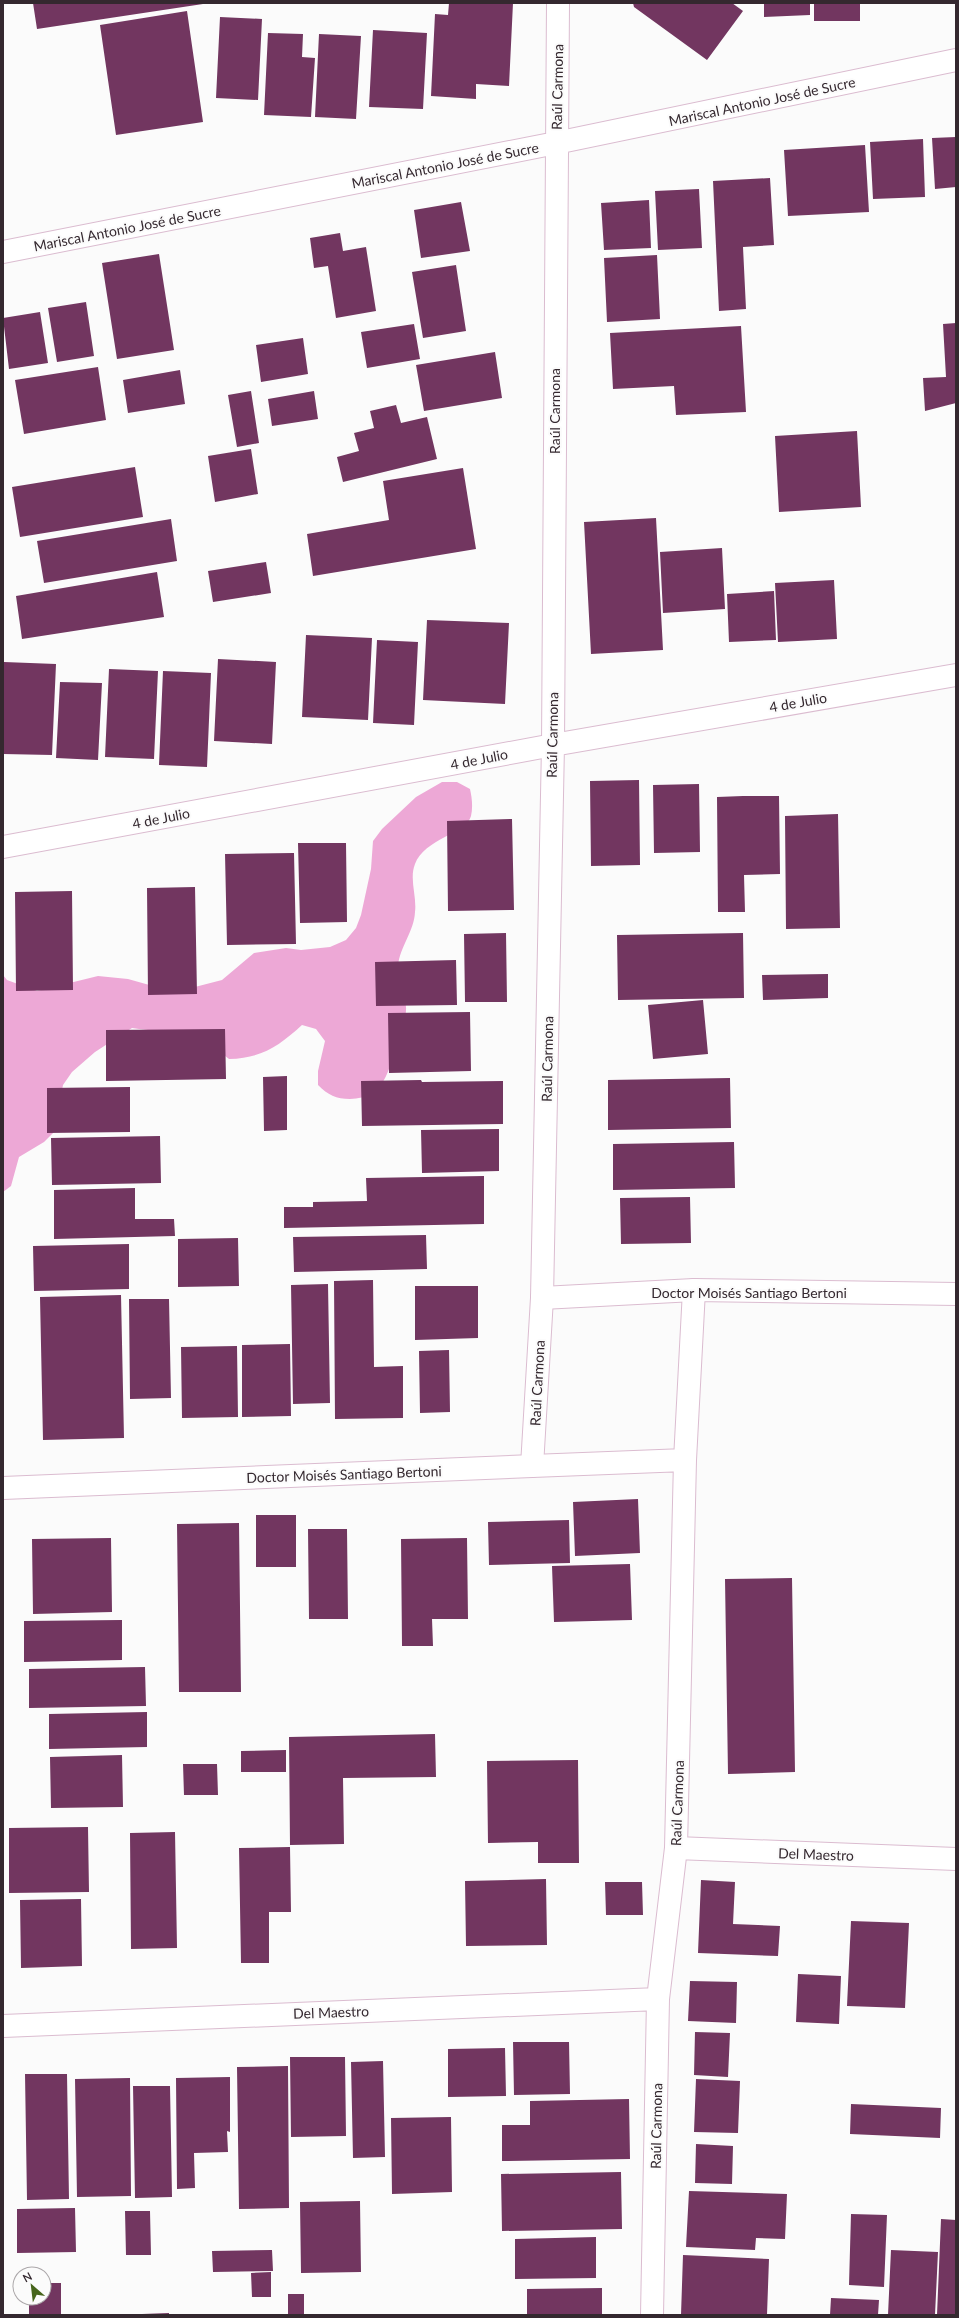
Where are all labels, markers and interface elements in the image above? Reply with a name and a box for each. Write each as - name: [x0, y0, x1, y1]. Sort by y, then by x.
- street label: Raúl Carmona: [548, 44, 566, 130]
- street label: Mariscal Antonio José de Sucre: [667, 73, 857, 129]
- street label: Mariscal Antonio José de Sucre: [350, 138, 540, 192]
- street label: Mariscal Antonio José de Sucre: [32, 201, 222, 255]
- street label: Raúl Carmona: [546, 368, 563, 454]
- street label: 4 de Julio: [768, 689, 828, 715]
- street label: Raúl Carmona: [543, 692, 561, 778]
- street label: 4 de Julio: [449, 745, 509, 773]
- street label: 4 de Julio: [131, 804, 191, 832]
- street label: Raúl Carmona: [538, 1016, 556, 1102]
- street label: Doctor Moisés Santiago Bertoni: [651, 1284, 847, 1301]
- street label: Raúl Carmona: [526, 1340, 548, 1426]
- street label: Doctor Moisés Santiago Bertoni: [246, 1462, 442, 1486]
- street label: Raúl Carmona: [667, 1760, 687, 1846]
- street label: Del Maestro: [778, 1844, 854, 1864]
- street label: Del Maestro: [293, 2002, 369, 2022]
- street label: Raúl Carmona: [647, 2083, 665, 2169]
- north arrow: [12, 2266, 52, 2306]
- text: N: [20, 2269, 34, 2284]

